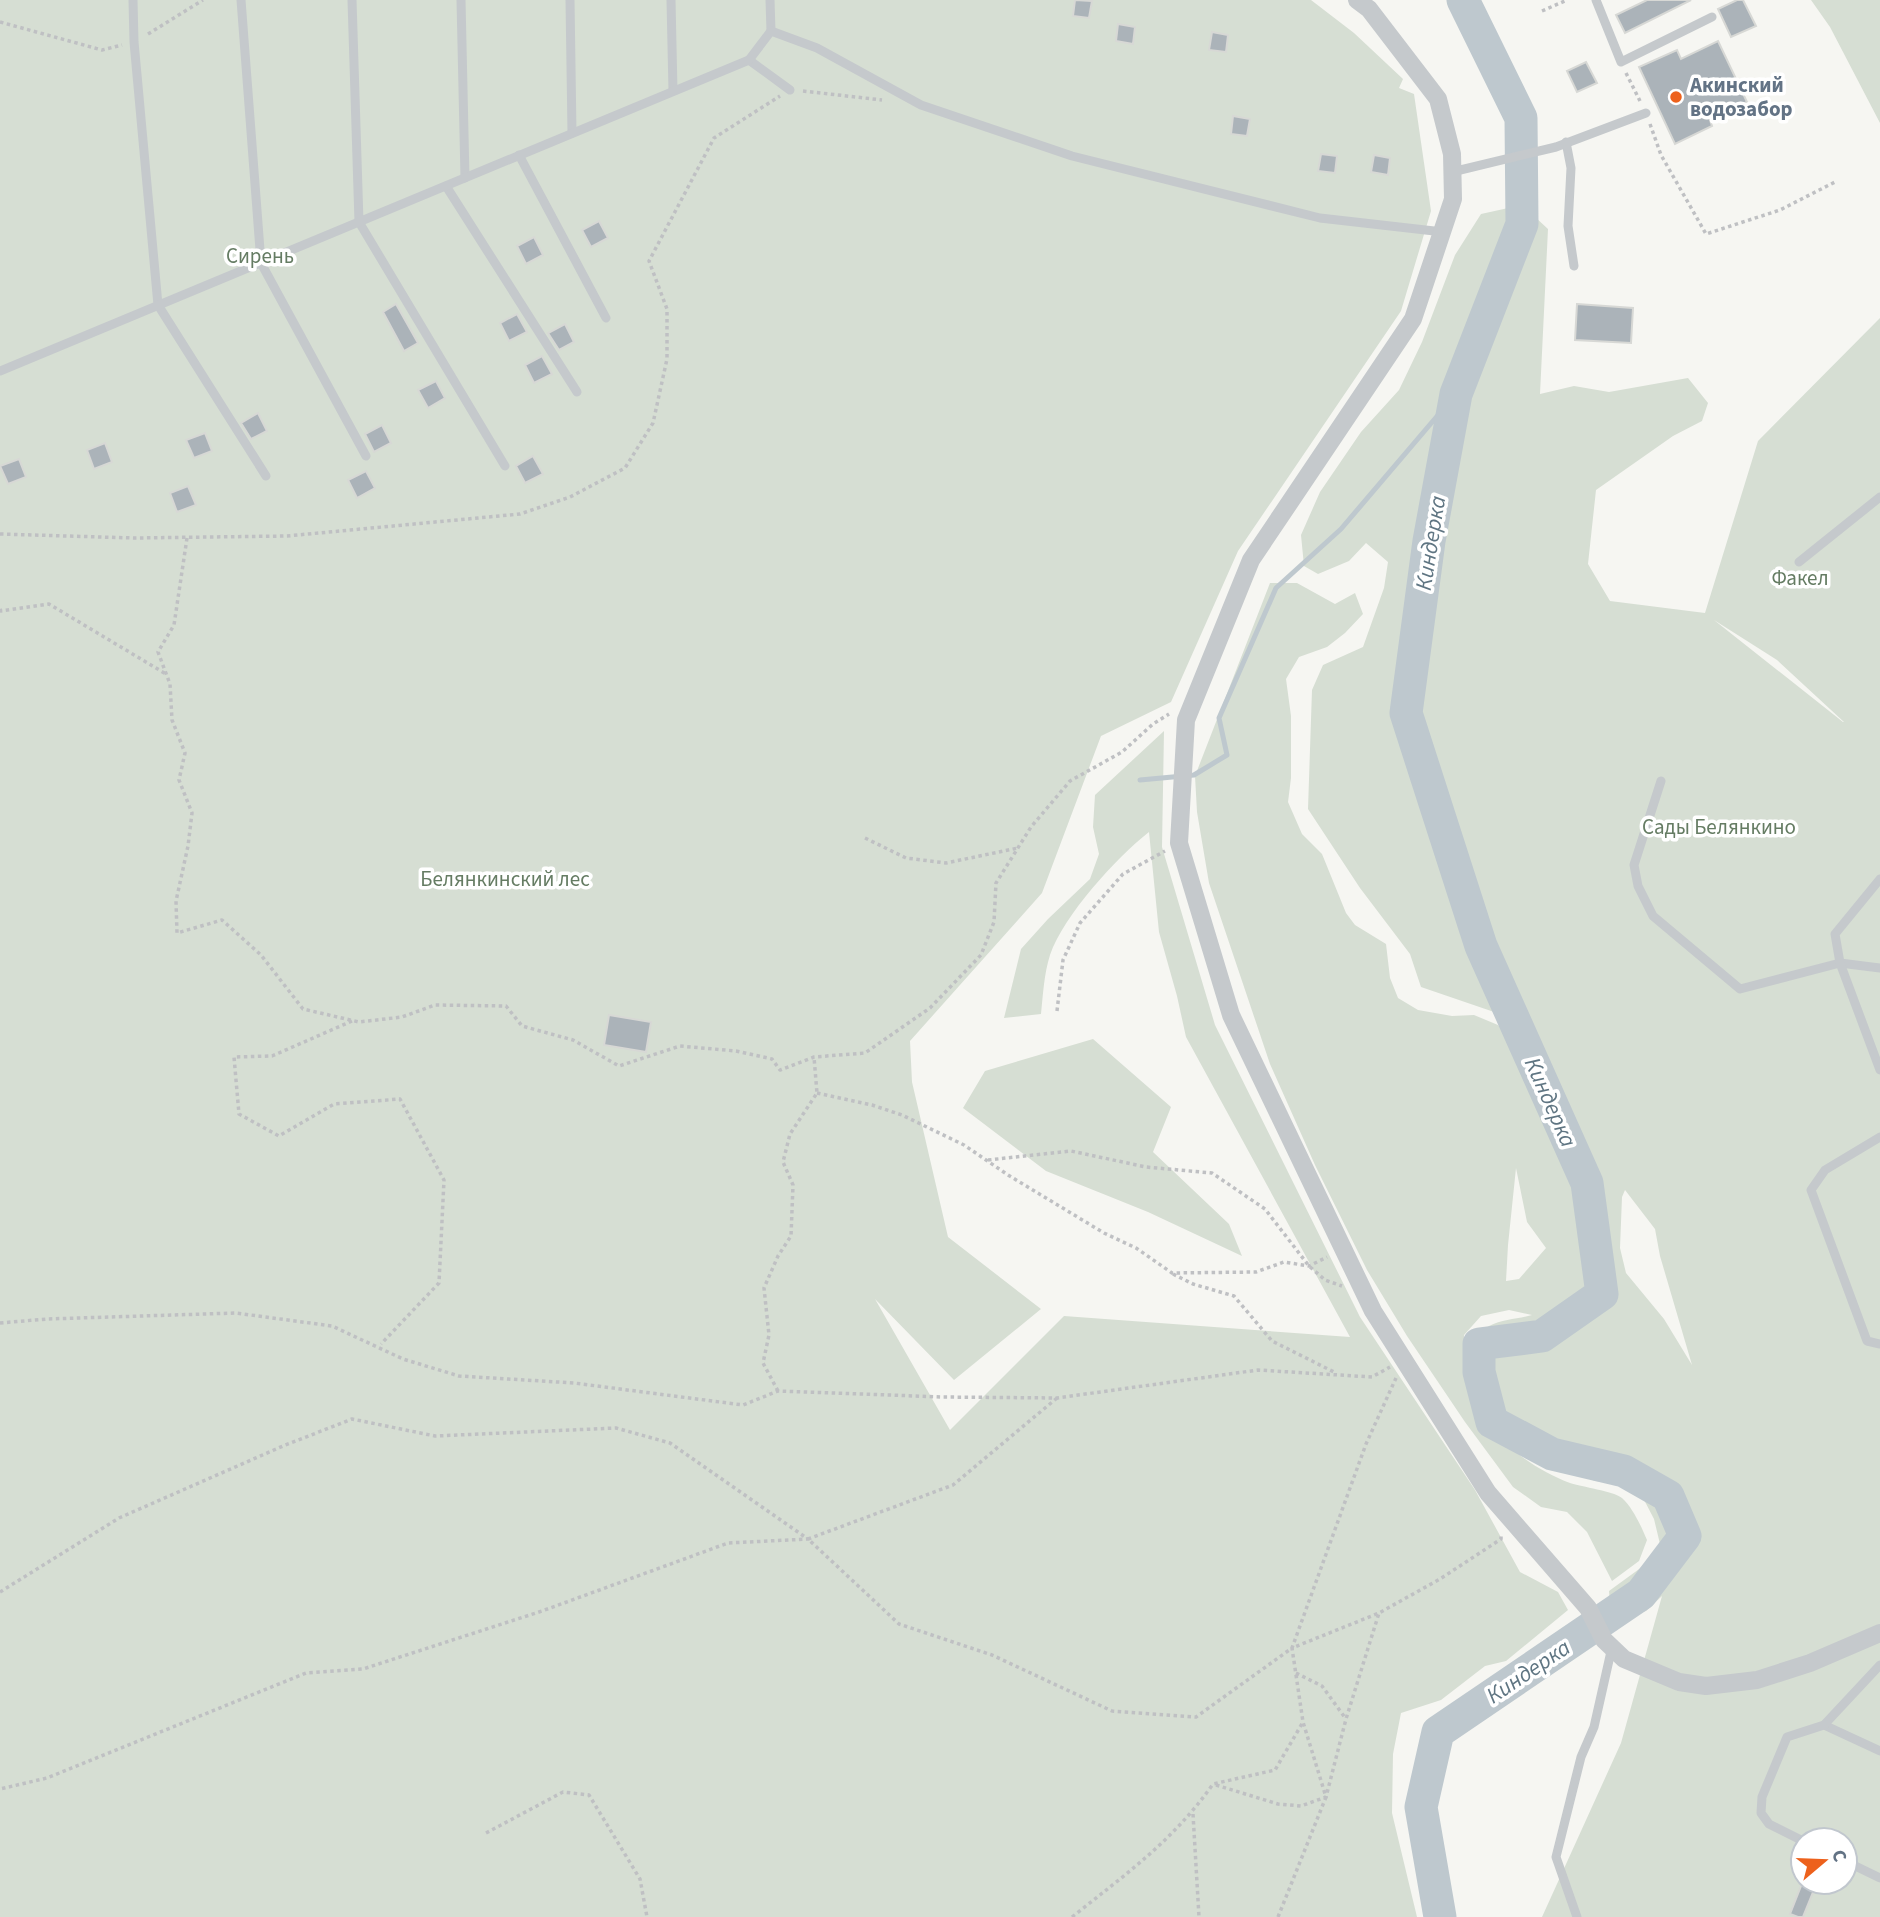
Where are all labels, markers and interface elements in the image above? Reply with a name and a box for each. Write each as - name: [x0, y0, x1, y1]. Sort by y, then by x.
- place label: Акинский водозабор: [1689, 70, 1793, 124]
- marker: Акинский водозабор: [1668, 89, 1684, 105]
- park label: Сирень: [226, 241, 294, 271]
- water label: Киндерка: [1407, 493, 1454, 593]
- park label: Факел: [1771, 563, 1829, 593]
- park label: Сады Белянкино: [1642, 812, 1796, 842]
- park label: Белянкинский лес: [420, 864, 590, 894]
- water label: Киндерка: [1516, 1052, 1585, 1152]
- water label: Киндерка: [1480, 1631, 1577, 1712]
- north arrow: [1789, 1826, 1859, 1896]
- text: С: [1824, 1846, 1853, 1866]

